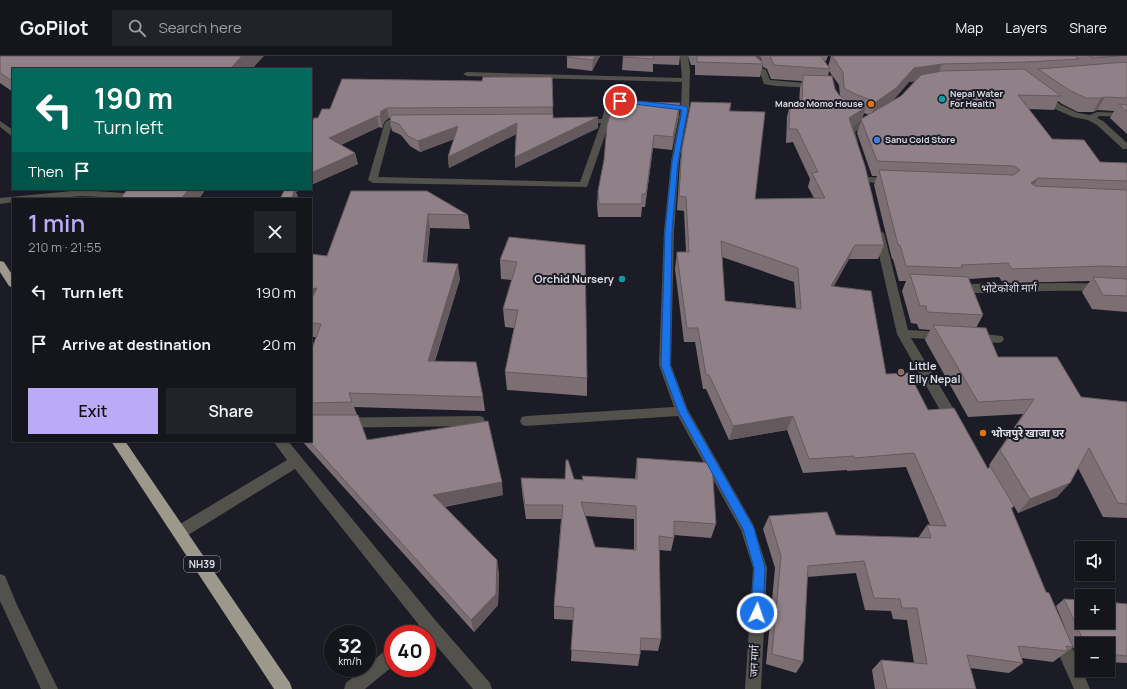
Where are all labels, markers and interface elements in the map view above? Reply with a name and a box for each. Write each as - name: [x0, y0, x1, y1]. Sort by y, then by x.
- search box: [112, 10, 392, 46]
- text: GoPilot: [20, 15, 88, 41]
- icon: search: [126, 17, 148, 39]
- text: Search here: [158, 17, 242, 38]
- text: Map: [955, 18, 983, 37]
- text: Layers: [1005, 18, 1047, 37]
- text: Share: [1069, 18, 1107, 37]
- text: 190 m: [94, 79, 173, 117]
- icon: left: [28, 84, 80, 136]
- pin: [603, 84, 637, 118]
- place label: Nepal Water For Health: [950, 87, 1003, 110]
- icon: arrive: [609, 90, 631, 112]
- marker: Nepal Water For Health: [937, 94, 947, 104]
- place label: Mando Momo House: [775, 97, 864, 110]
- marker: Mando Momo House: [866, 99, 876, 109]
- text: Turn left: [94, 115, 164, 139]
- place label: Sanu Cold Store: [885, 133, 956, 146]
- marker: Sanu Cold Store: [872, 135, 882, 145]
- icon: arrive: [71, 160, 93, 182]
- text: Then: [28, 161, 63, 182]
- text: 1 min: [28, 206, 85, 239]
- button: close: [254, 211, 296, 253]
- text: 210 m · 21:55: [28, 238, 102, 256]
- place label: Orchid Nursery: [534, 271, 615, 286]
- marker: Orchid Nursery: [617, 274, 627, 284]
- street label: भोटेकोशी मार्ग: [981, 279, 1038, 295]
- icon: left: [28, 281, 50, 303]
- text: Turn left: [62, 282, 124, 303]
- text: 190 m: [256, 282, 296, 303]
- icon: arrive: [28, 333, 50, 355]
- text: Arrive at destination: [62, 334, 211, 355]
- text: 20 m: [263, 334, 296, 355]
- place label: Little Elly Nepal: [909, 358, 961, 386]
- marker: Little Elly Nepal: [896, 367, 906, 377]
- button: Exit: [28, 388, 158, 434]
- button: Share: [166, 388, 296, 434]
- place label: भोजपुरे खाजा घर: [991, 425, 1065, 441]
- marker: भोजपुरे खाजा घर: [978, 428, 988, 438]
- map controls: [1075, 541, 1115, 677]
- button: sound: [1075, 541, 1115, 581]
- road number: NH39: [184, 556, 220, 572]
- button: +: [1075, 589, 1115, 629]
- position arrow: [736, 592, 778, 634]
- speed limit sign: 40: [384, 625, 436, 677]
- text: 32: [338, 632, 362, 659]
- button: −: [1075, 637, 1115, 677]
- street label: जन मार्ग: [745, 644, 762, 677]
- text: km/h: [338, 654, 362, 668]

